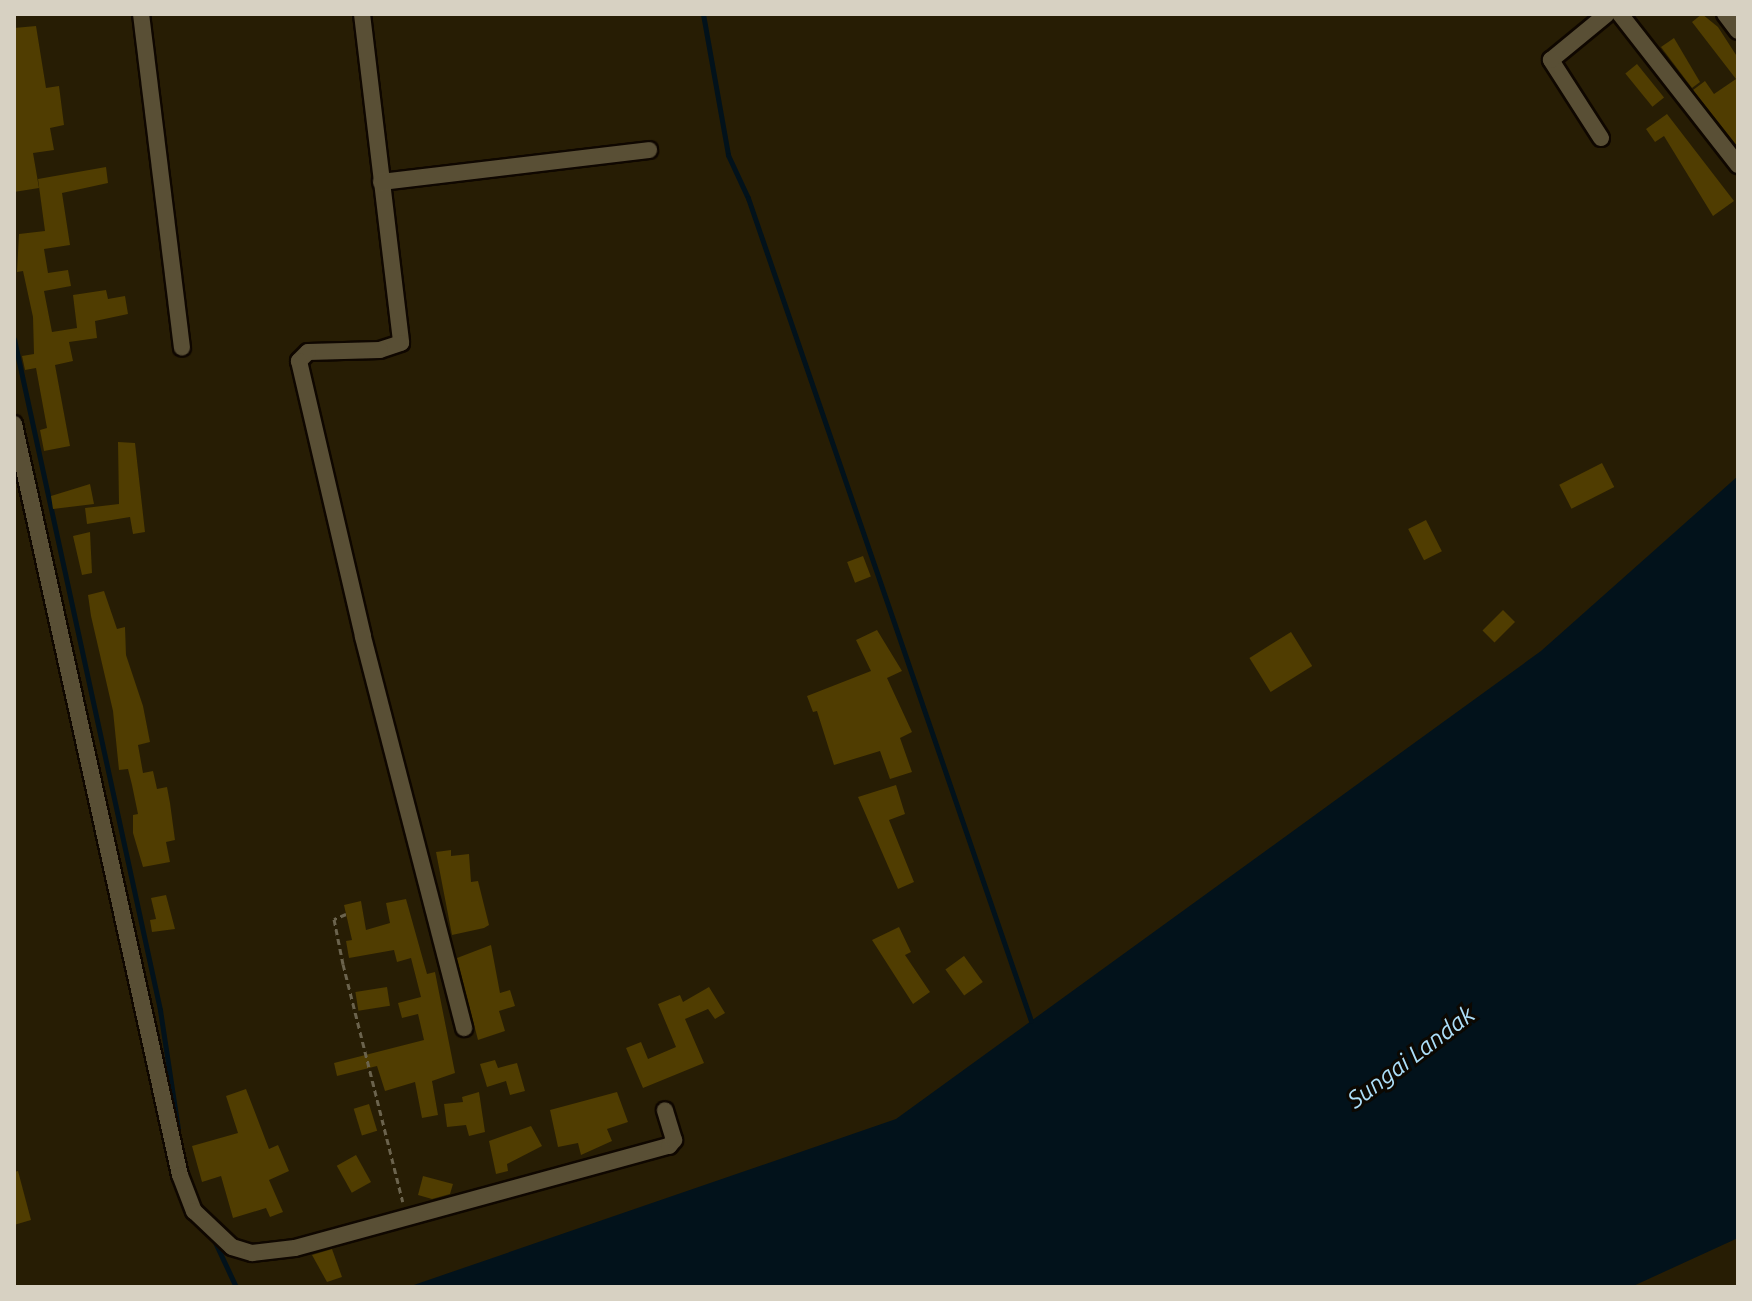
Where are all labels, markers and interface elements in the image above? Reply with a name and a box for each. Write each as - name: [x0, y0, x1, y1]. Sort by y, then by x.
- water label: Sungai Landak: [1342, 1000, 1480, 1114]

